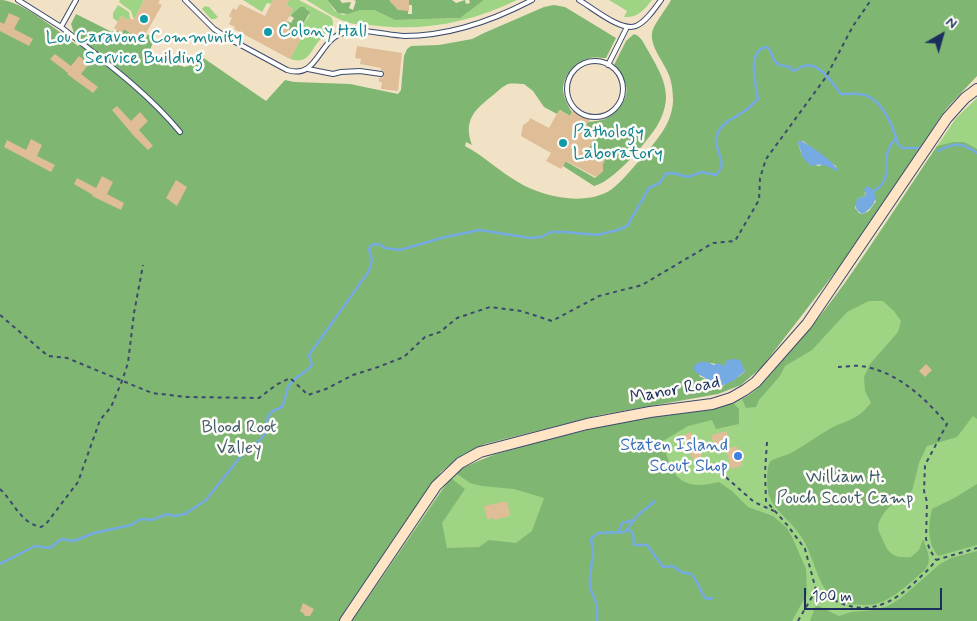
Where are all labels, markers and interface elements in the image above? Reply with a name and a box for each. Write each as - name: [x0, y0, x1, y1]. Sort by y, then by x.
- north arrow: [917, 10, 967, 60]
- marker: Lou Caravone Community Service Building: [138, 13, 150, 25]
- text: N: [942, 13, 960, 33]
- place label: Colony Hall: [278, 21, 367, 43]
- marker: Colony Hall: [262, 26, 274, 38]
- place label: Lou Caravone Community Service Building: [46, 27, 242, 70]
- place label: Pathology Laboratory: [573, 122, 663, 164]
- marker: Pathology Laboratory: [557, 137, 569, 149]
- street label: Manor Road: [628, 372, 722, 410]
- park label: Blood Root Valley: [201, 417, 277, 459]
- place label: Staten Island Scout Shop: [620, 435, 728, 478]
- marker: Staten Island Scout Shop: [732, 450, 744, 462]
- park label: William H. Pouch Scout Camp: [777, 467, 913, 509]
- scale bar: [807, 578, 944, 610]
- text: 100 m: [812, 587, 852, 607]

